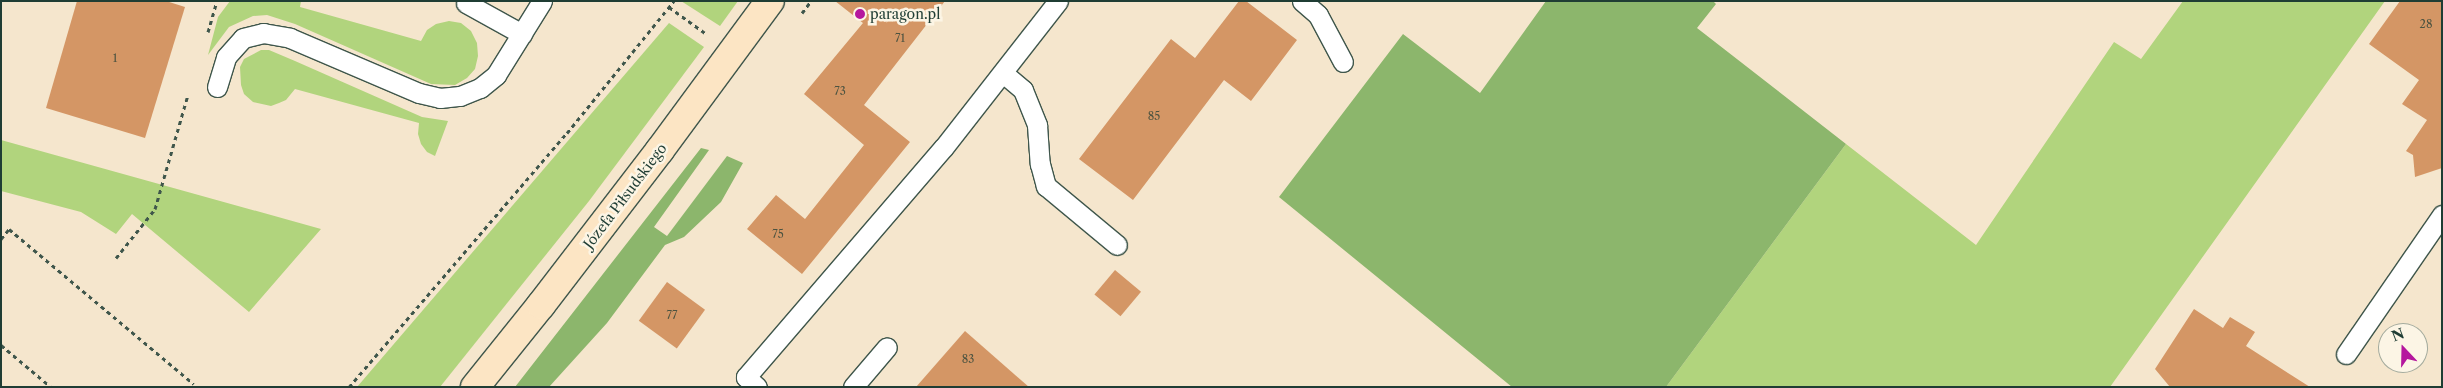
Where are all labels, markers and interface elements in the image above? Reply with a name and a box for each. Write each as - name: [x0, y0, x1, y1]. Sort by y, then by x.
- place label: paragon.pl: [870, 6, 940, 22]
- marker: paragon.pl: [854, 8, 866, 20]
- house number: 28: [2420, 17, 2432, 31]
- house number: 71: [895, 31, 905, 45]
- house number: 1: [113, 51, 117, 65]
- house number: 73: [834, 84, 846, 98]
- house number: 85: [1148, 109, 1160, 123]
- street label: Józefa Piłsudskiego: [580, 140, 670, 252]
- house number: 75: [772, 227, 784, 241]
- house number: 77: [667, 308, 677, 322]
- north arrow: [2378, 323, 2428, 373]
- text: N: [2389, 324, 2407, 346]
- house number: 83: [962, 352, 974, 366]

